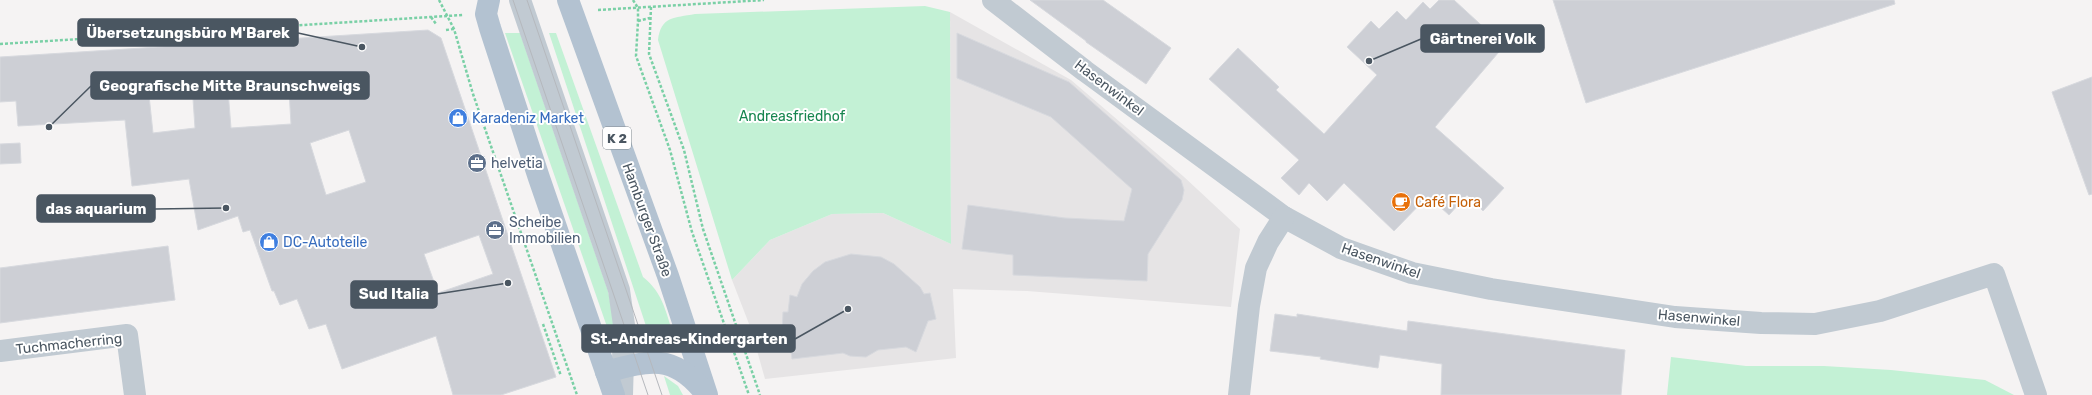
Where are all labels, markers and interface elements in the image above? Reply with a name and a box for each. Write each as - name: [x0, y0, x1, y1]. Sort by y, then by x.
- callout: Übersetzungsbüro M'Barek: [78, 19, 298, 46]
- text: Übersetzungsbüro M'Barek: [86, 24, 290, 42]
- callout: Gärtnerei Volk: [1421, 25, 1544, 52]
- text: Gärtnerei Volk: [1430, 30, 1537, 48]
- street label: Hasenwinkel: [1071, 56, 1147, 120]
- callout: Geografische Mitte Braunschweigs: [91, 72, 369, 99]
- text: Geografische Mitte Braunschweigs: [99, 77, 361, 95]
- shop icon: Karadeniz Market: [447, 107, 469, 129]
- park label: Andreasfriedhof: [739, 108, 846, 125]
- place label: Karadeniz Market: [472, 110, 584, 127]
- road number: K 2: [603, 127, 631, 149]
- office icon: helvetia: [466, 152, 488, 174]
- place label: helvetia: [491, 155, 543, 172]
- street label: Hamburger Straße: [619, 161, 676, 279]
- cafe icon: Café Flora: [1390, 191, 1412, 213]
- place label: Café Flora: [1415, 194, 1481, 211]
- callout: das aquarium: [37, 195, 155, 222]
- text: das aquarium: [45, 200, 147, 218]
- place label: Scheibe Immobilien: [509, 214, 581, 247]
- office icon: Scheibe Immobilien: [484, 219, 506, 241]
- shop icon: DC-Autoteile: [258, 231, 280, 253]
- place label: DC-Autoteile: [283, 234, 367, 251]
- street label: Hasenwinkel: [1339, 240, 1423, 282]
- callout: Sud Italia: [351, 281, 437, 308]
- text: Sud Italia: [359, 285, 429, 303]
- street label: Hasenwinkel: [1657, 306, 1741, 330]
- callout: St.-Andreas-Kindergarten: [582, 325, 795, 352]
- street label: Tuchmacherring: [15, 330, 123, 358]
- text: St.-Andreas-Kindergarten: [590, 330, 788, 348]

